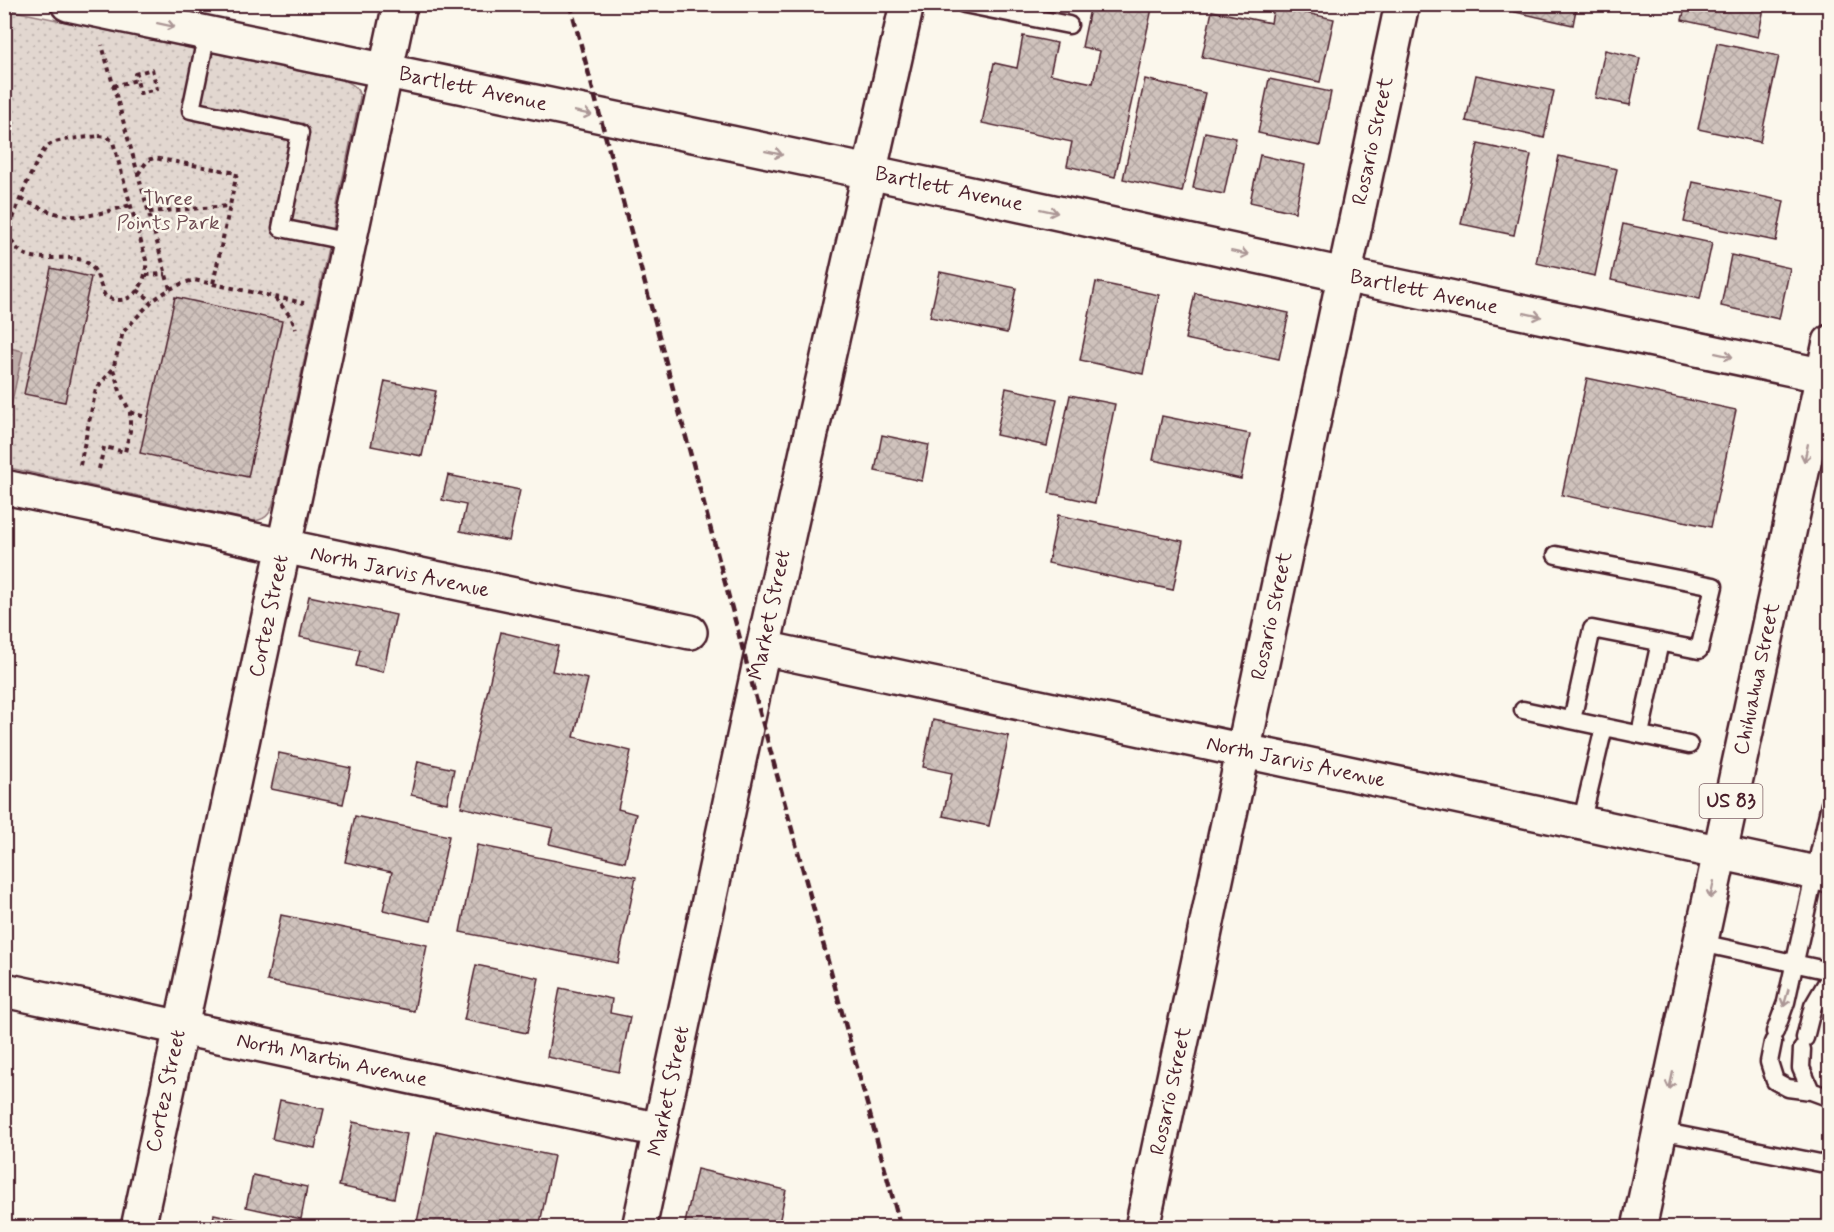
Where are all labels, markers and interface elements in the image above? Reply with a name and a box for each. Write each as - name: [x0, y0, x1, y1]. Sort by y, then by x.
- one-way arrow: [156, 20, 176, 31]
- street label: Bartlett Avenue: [396, 60, 550, 118]
- street label: Rosario Street: [1346, 74, 1400, 208]
- one-way arrow: [573, 108, 592, 120]
- one-way arrow: [764, 147, 783, 159]
- street label: Bartlett Avenue: [872, 160, 1026, 218]
- park label: Three Points Park: [116, 185, 220, 237]
- one-way arrow: [1039, 206, 1058, 217]
- one-way arrow: [1230, 247, 1249, 259]
- street label: Bartlett Avenue: [1347, 263, 1501, 321]
- one-way arrow: [1523, 310, 1542, 321]
- one-way arrow: [1714, 350, 1733, 361]
- one-way arrow: [1799, 443, 1811, 462]
- street label: North Jarvis Avenue: [308, 539, 492, 605]
- street label: Market Street: [743, 547, 797, 683]
- street label: Rosario Street: [1245, 549, 1299, 683]
- street label: Cortez Street: [242, 552, 296, 680]
- street label: Chihuahua Street: [1727, 600, 1787, 758]
- street label: North Jarvis Avenue: [1204, 729, 1388, 795]
- road number: US 83: [1700, 784, 1762, 818]
- one-way arrow: [1706, 880, 1717, 900]
- one-way arrow: [1780, 988, 1791, 1007]
- street label: Market Street: [642, 1023, 696, 1159]
- street label: Rosario Street: [1144, 1024, 1198, 1158]
- street label: North Martin Avenue: [234, 1026, 430, 1094]
- street label: Cortez Street: [139, 1027, 193, 1155]
- one-way arrow: [1665, 1071, 1676, 1090]

